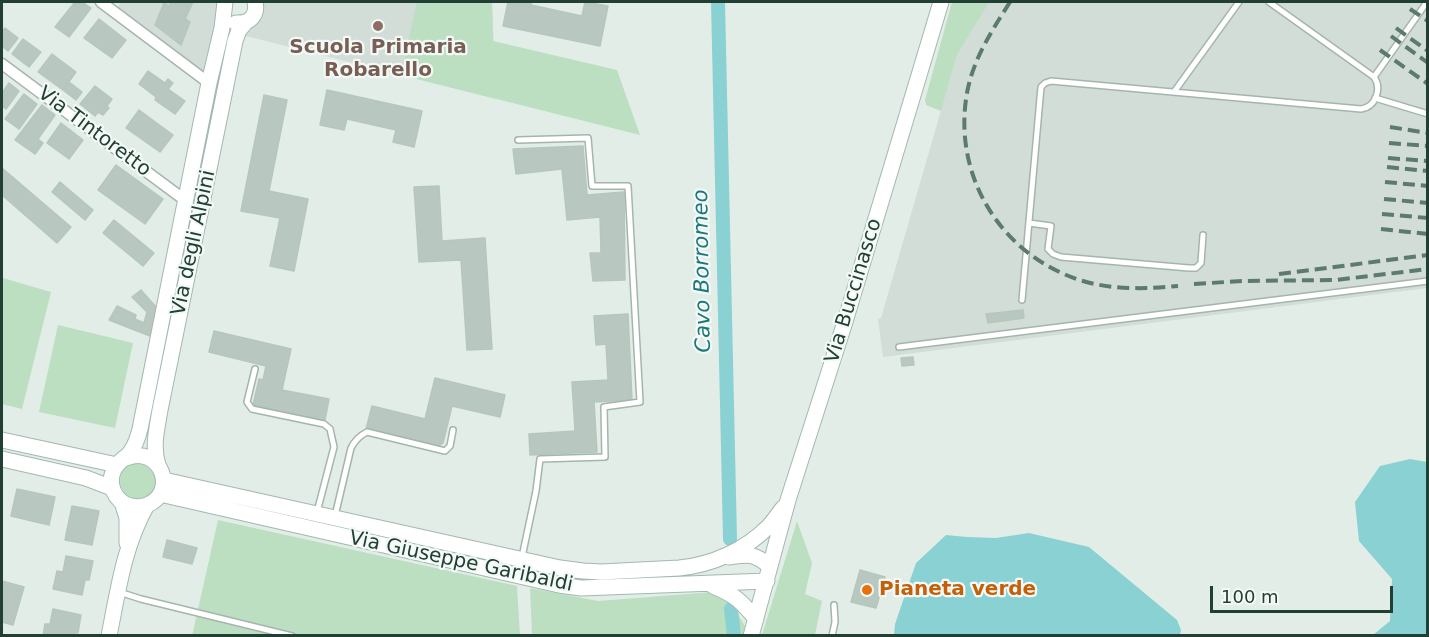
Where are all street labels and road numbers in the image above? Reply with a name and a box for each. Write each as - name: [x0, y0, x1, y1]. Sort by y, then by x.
- street label: Via Tintoretto: [33, 82, 155, 182]
- street label: Via degli Alpini: [167, 168, 221, 318]
- street label: Via Buccinasco: [821, 216, 887, 366]
- street label: Via Giuseppe Garibaldi: [347, 527, 575, 597]

